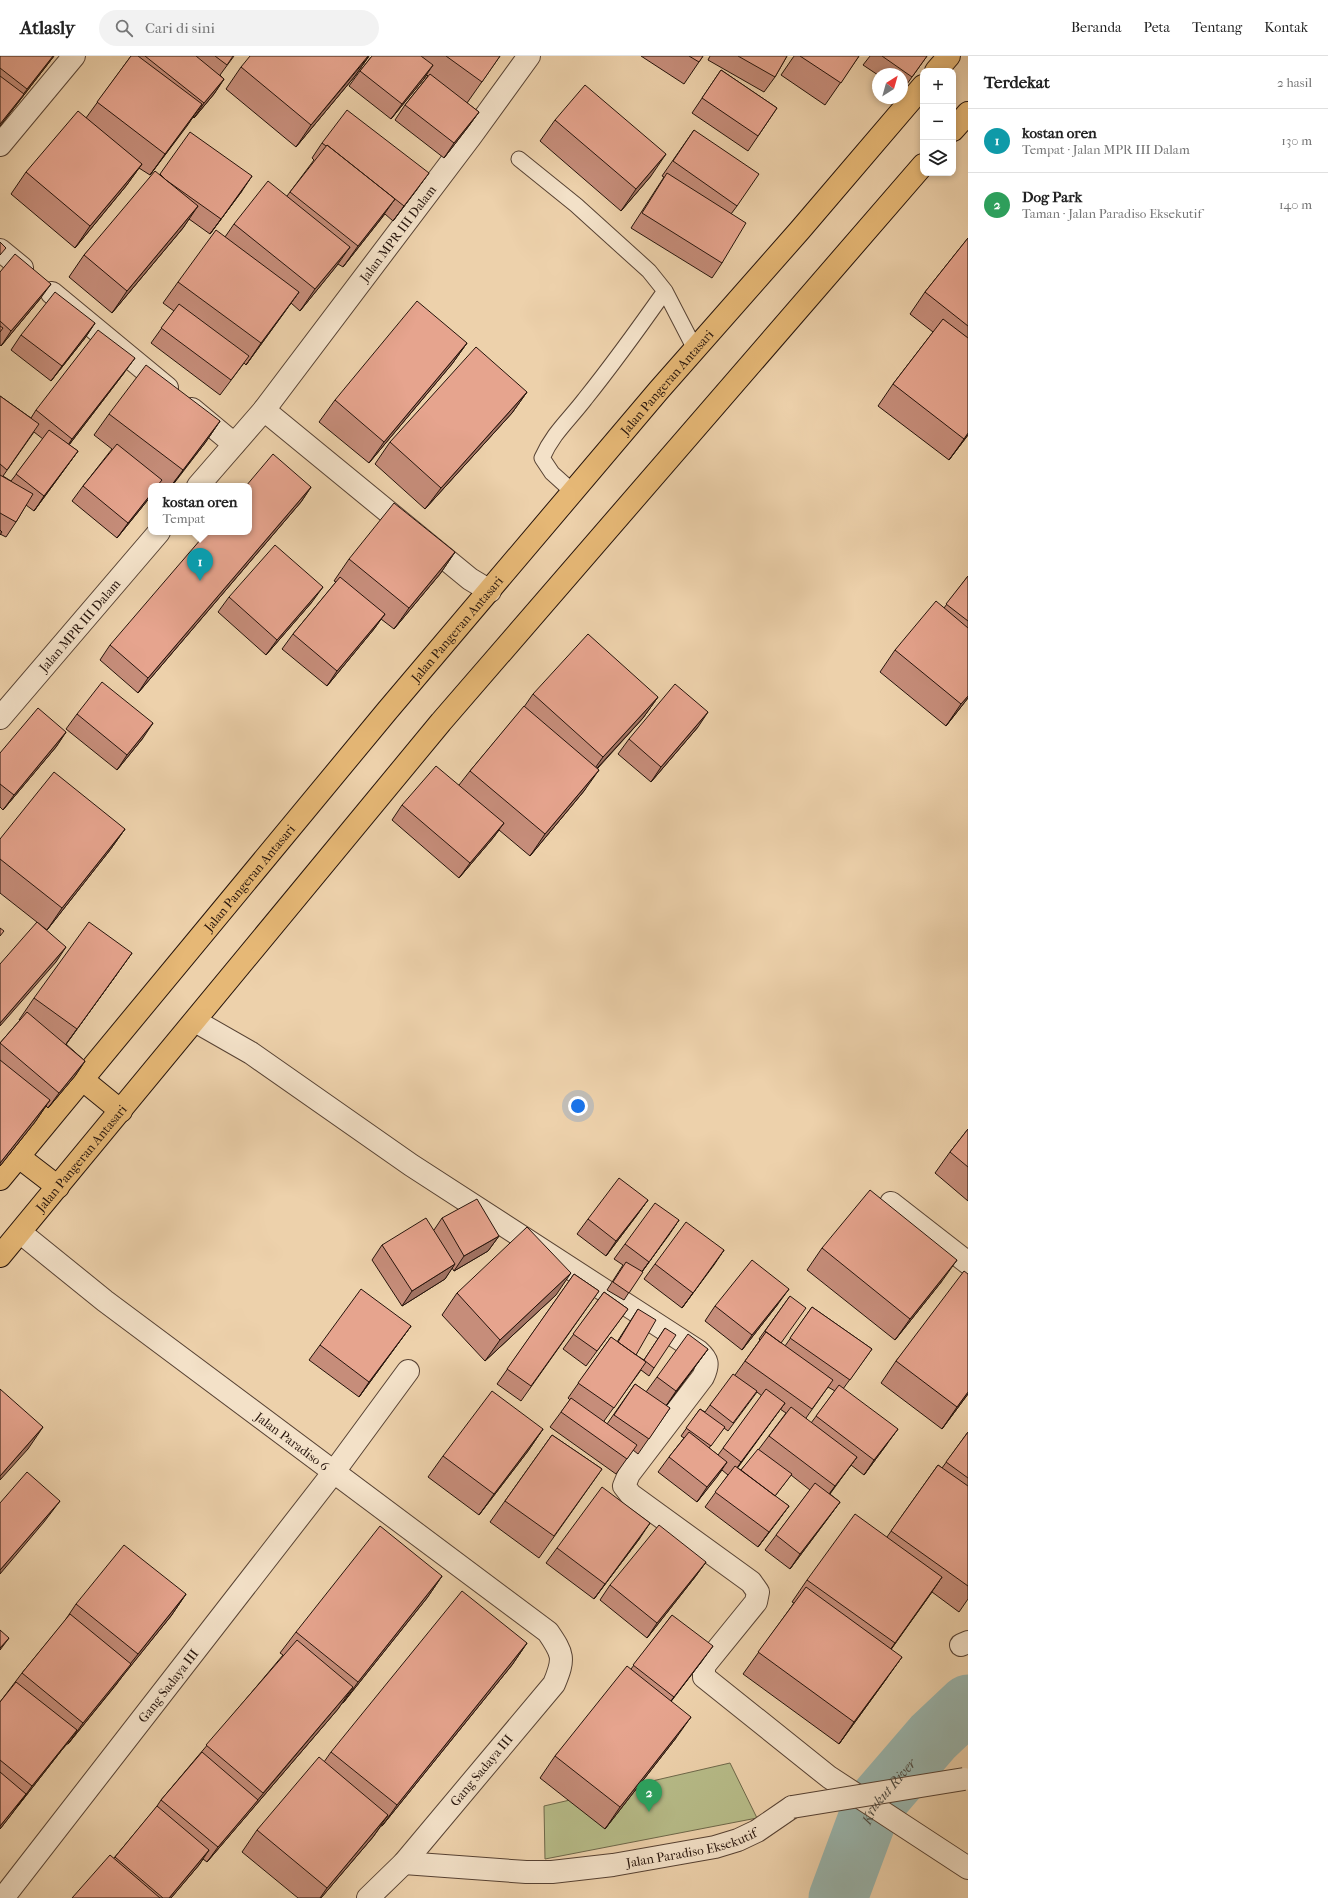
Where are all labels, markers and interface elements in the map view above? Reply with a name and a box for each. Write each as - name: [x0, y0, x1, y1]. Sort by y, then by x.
- search box: [99, 10, 379, 46]
- text: Atlasly: [20, 17, 75, 39]
- icon: search: [113, 17, 135, 39]
- text: Cari di sini: [145, 19, 215, 37]
- text: Beranda: [1071, 19, 1122, 36]
- text: Peta: [1144, 19, 1170, 36]
- text: Tentang: [1192, 19, 1242, 36]
- text: Kontak: [1264, 19, 1308, 36]
- north arrow: [872, 68, 908, 104]
- map controls: [920, 68, 956, 176]
- button: +: [920, 68, 956, 104]
- text: Terdekat: [984, 72, 1050, 92]
- text: 2 hasil: [1277, 75, 1312, 90]
- button: −: [920, 104, 956, 140]
- text: kostan oren: [1022, 124, 1097, 142]
- text: 1: [995, 133, 999, 148]
- text: 130 m: [1281, 133, 1312, 148]
- button: layers: [920, 140, 956, 176]
- text: Tempat · Jalan MPR III Dalam: [1022, 142, 1190, 157]
- street label: Jalan MPR III Dalam: [356, 182, 439, 286]
- text: Dog Park: [1022, 188, 1082, 206]
- text: 2: [994, 197, 1000, 212]
- text: 140 m: [1279, 197, 1312, 212]
- text: Taman · Jalan Paradiso Eksekutif: [1022, 206, 1202, 221]
- street label: Jalan Pangeran Antasari: [617, 327, 717, 439]
- popup: [148, 483, 252, 535]
- text: kostan oren: [163, 493, 237, 511]
- text: Tempat: [163, 511, 205, 526]
- pin: 1: [187, 548, 213, 581]
- street label: Jalan Pangeran Antasari: [407, 573, 506, 686]
- street label: Jalan MPR III Dalam: [35, 576, 123, 676]
- street label: Jalan Pangeran Antasari: [200, 821, 298, 935]
- your location: [568, 1096, 588, 1116]
- street label: Jalan Pangeran Antasari: [32, 1102, 130, 1216]
- street label: Jalan Paradiso 6: [252, 1408, 333, 1474]
- street label: Gang Sadaya III: [135, 1646, 202, 1726]
- street label: Gang Sadaya III: [447, 1731, 516, 1809]
- water label: Krukut River: [858, 1754, 921, 1828]
- pin: 2: [636, 1779, 662, 1812]
- street label: Jalan Paradiso Eksekutif: [624, 1824, 761, 1871]

